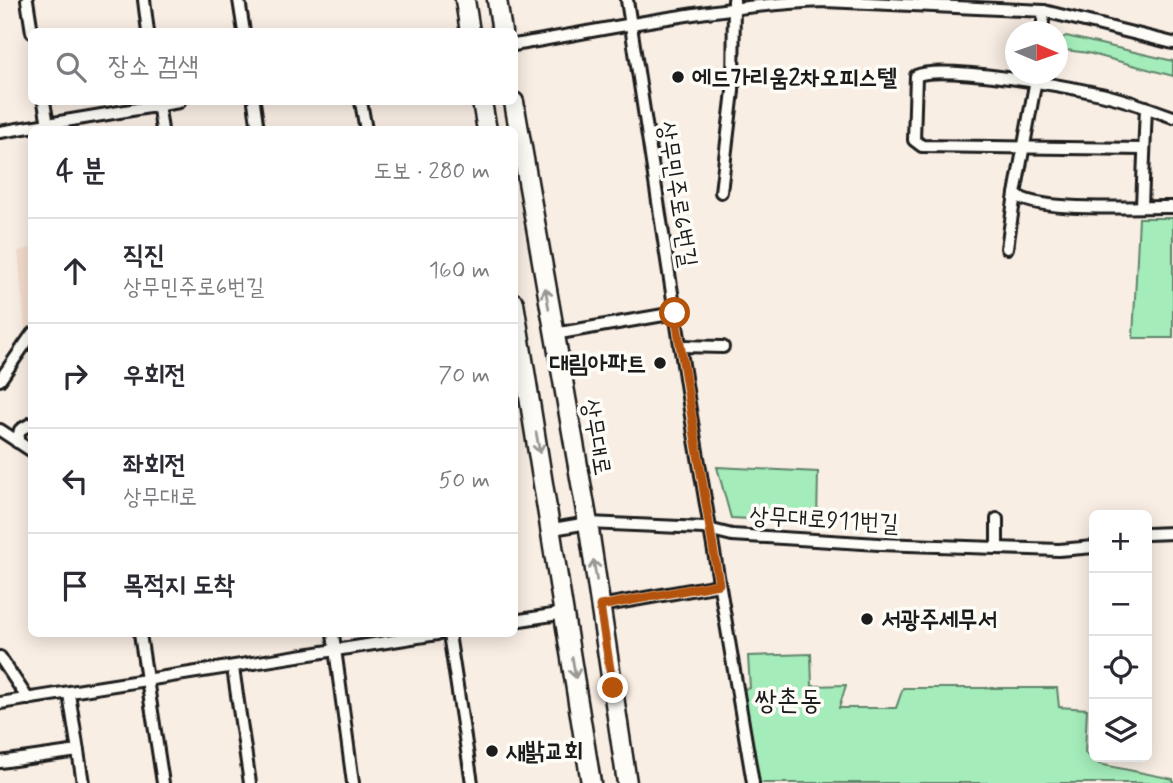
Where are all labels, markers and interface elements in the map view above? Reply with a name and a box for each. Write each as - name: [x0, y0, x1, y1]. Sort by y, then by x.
- north arrow: [1005, 21, 1068, 84]
- search box: [28, 28, 518, 105]
- icon: search: [52, 48, 90, 86]
- text: 장소 검색: [108, 50, 199, 84]
- place label: 에드가리움2차오피스텔: [692, 63, 898, 94]
- marker: 에드가리움2차오피스텔: [670, 69, 686, 85]
- street label: 상무민주로6번길: [650, 119, 703, 269]
- text: 4 분: [56, 152, 106, 191]
- text: 도보 · 280 m: [374, 157, 490, 187]
- text: 직진: [123, 239, 165, 273]
- icon: ahead: [56, 252, 94, 290]
- text: 160 m: [429, 256, 490, 286]
- text: 상무민주로6번길: [123, 273, 264, 303]
- one-way arrow: [540, 287, 554, 310]
- route start: [659, 297, 690, 328]
- place label: 대림아파트: [549, 349, 646, 380]
- marker: 대림아파트: [652, 355, 668, 371]
- icon: right: [56, 357, 94, 395]
- text: 우회전: [123, 359, 186, 393]
- text: 70 m: [438, 361, 490, 391]
- street label: 상무대로: [574, 397, 617, 478]
- one-way arrow: [532, 431, 545, 454]
- text: 좌회전: [123, 449, 186, 483]
- icon: left: [56, 462, 94, 500]
- text: 50 m: [439, 466, 490, 496]
- text: 상무대로: [123, 483, 197, 513]
- street label: 상무대로911번길: [749, 501, 899, 540]
- map controls: [1089, 510, 1152, 762]
- button: +: [1089, 510, 1152, 573]
- one-way arrow: [588, 559, 601, 582]
- icon: arrive: [56, 567, 94, 605]
- text: 목적지 도착: [123, 569, 235, 603]
- button: −: [1089, 573, 1152, 636]
- place label: 서광주세무서: [881, 605, 997, 636]
- marker: 서광주세무서: [859, 611, 875, 627]
- button: locate: [1089, 636, 1152, 699]
- one-way arrow: [568, 656, 581, 678]
- route end: [597, 672, 628, 703]
- district label: 쌍촌동: [754, 683, 822, 720]
- button: layers: [1089, 699, 1152, 762]
- place label: 새밝교회: [505, 737, 583, 768]
- marker: 새밝교회: [484, 743, 500, 759]

